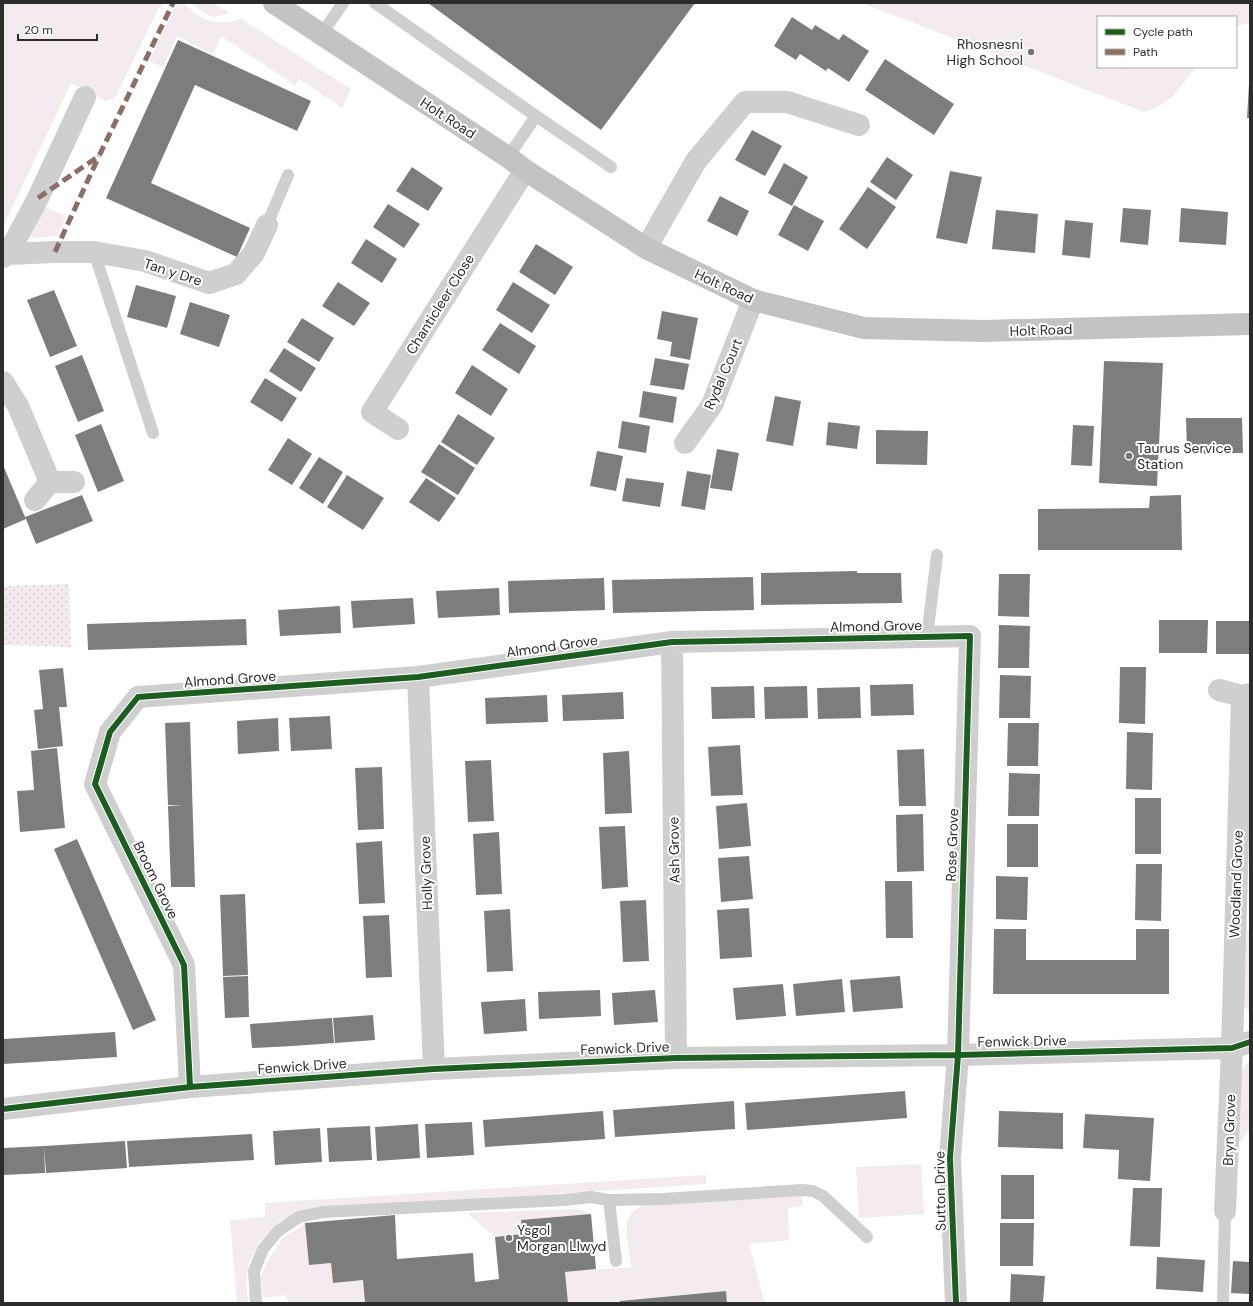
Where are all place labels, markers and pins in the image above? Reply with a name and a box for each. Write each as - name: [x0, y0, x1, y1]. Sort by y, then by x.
- place label: Rhosnesni High School: [947, 35, 1023, 69]
- marker: Rhosnesni High School: [1026, 47, 1036, 57]
- place label: Taurus Service Station: [1137, 439, 1231, 473]
- marker: Taurus Service Station: [1124, 451, 1134, 461]
- place label: Ysgol Morgan Llwyd: [517, 1221, 606, 1255]
- marker: Ysgol Morgan Llwyd: [504, 1233, 514, 1243]

